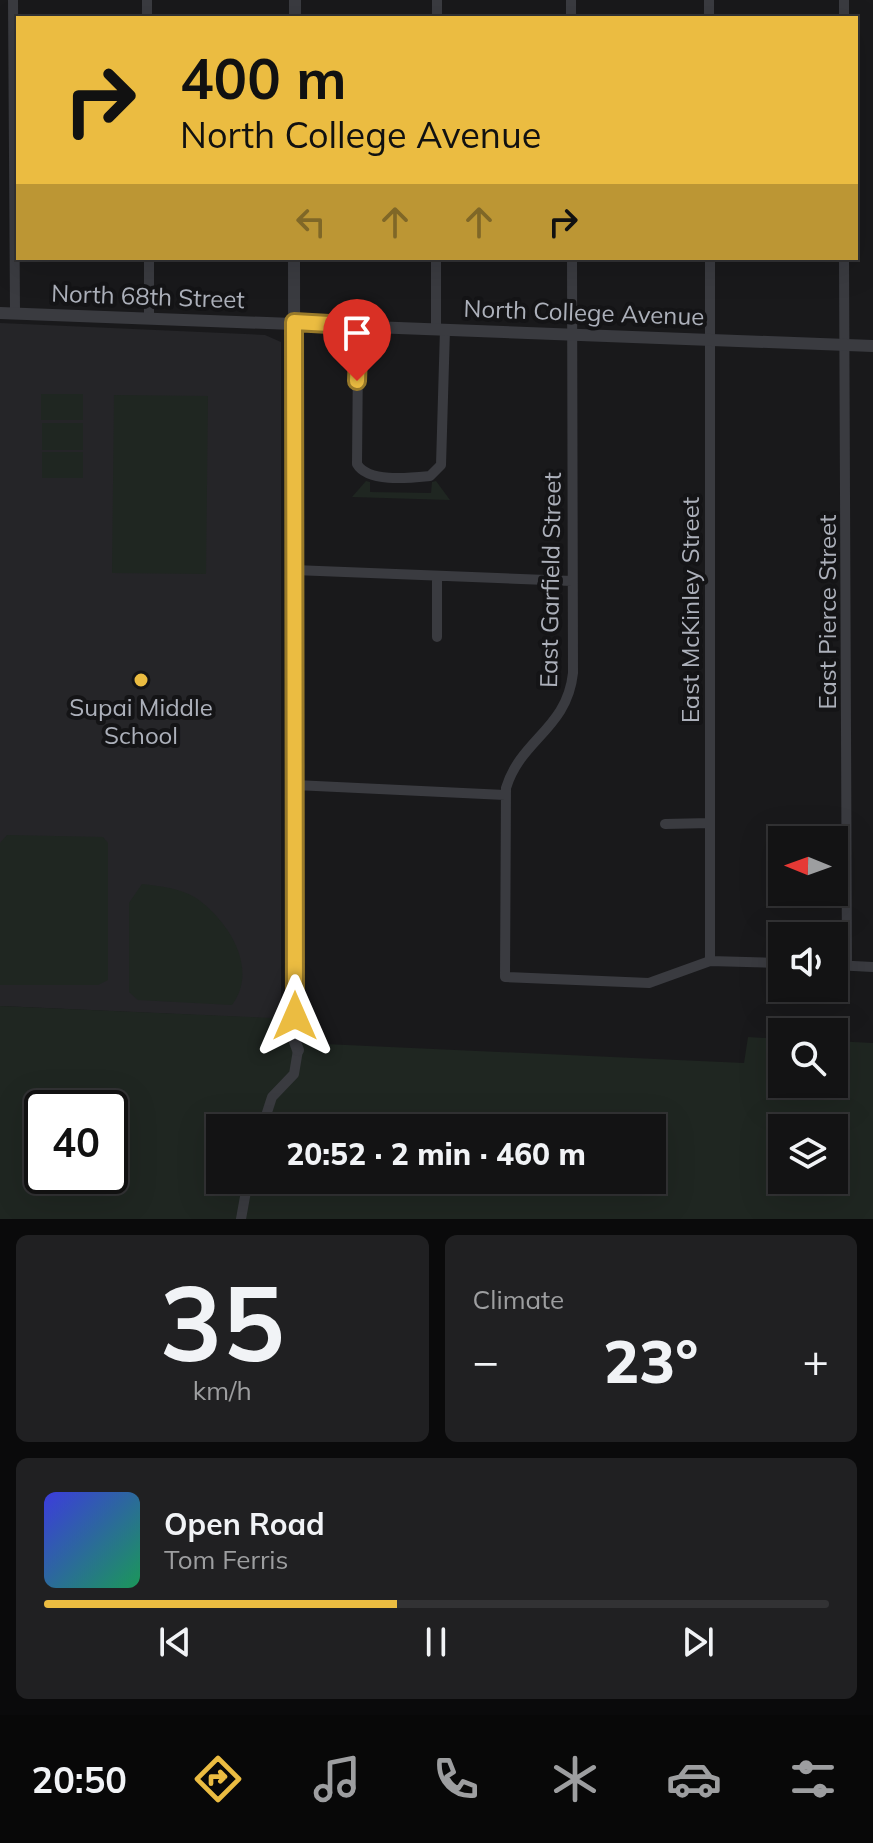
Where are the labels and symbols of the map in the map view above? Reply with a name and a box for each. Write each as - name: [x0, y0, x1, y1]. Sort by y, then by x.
- street label: North 68th Street: [51, 278, 245, 314]
- street label: North College Avenue: [463, 293, 705, 331]
- pin: [323, 299, 391, 381]
- street label: East Garfield Street: [533, 472, 567, 688]
- street label: East McKinley Street: [675, 497, 705, 723]
- street label: East Pierce Street: [812, 514, 842, 710]
- marker: Supai Middle School: [132, 671, 150, 689]
- place label: Supai Middle School: [69, 692, 213, 750]
- north arrow: [768, 826, 848, 906]
- position arrow: [253, 974, 337, 1058]
- speed limit sign: 40: [24, 1090, 128, 1194]

